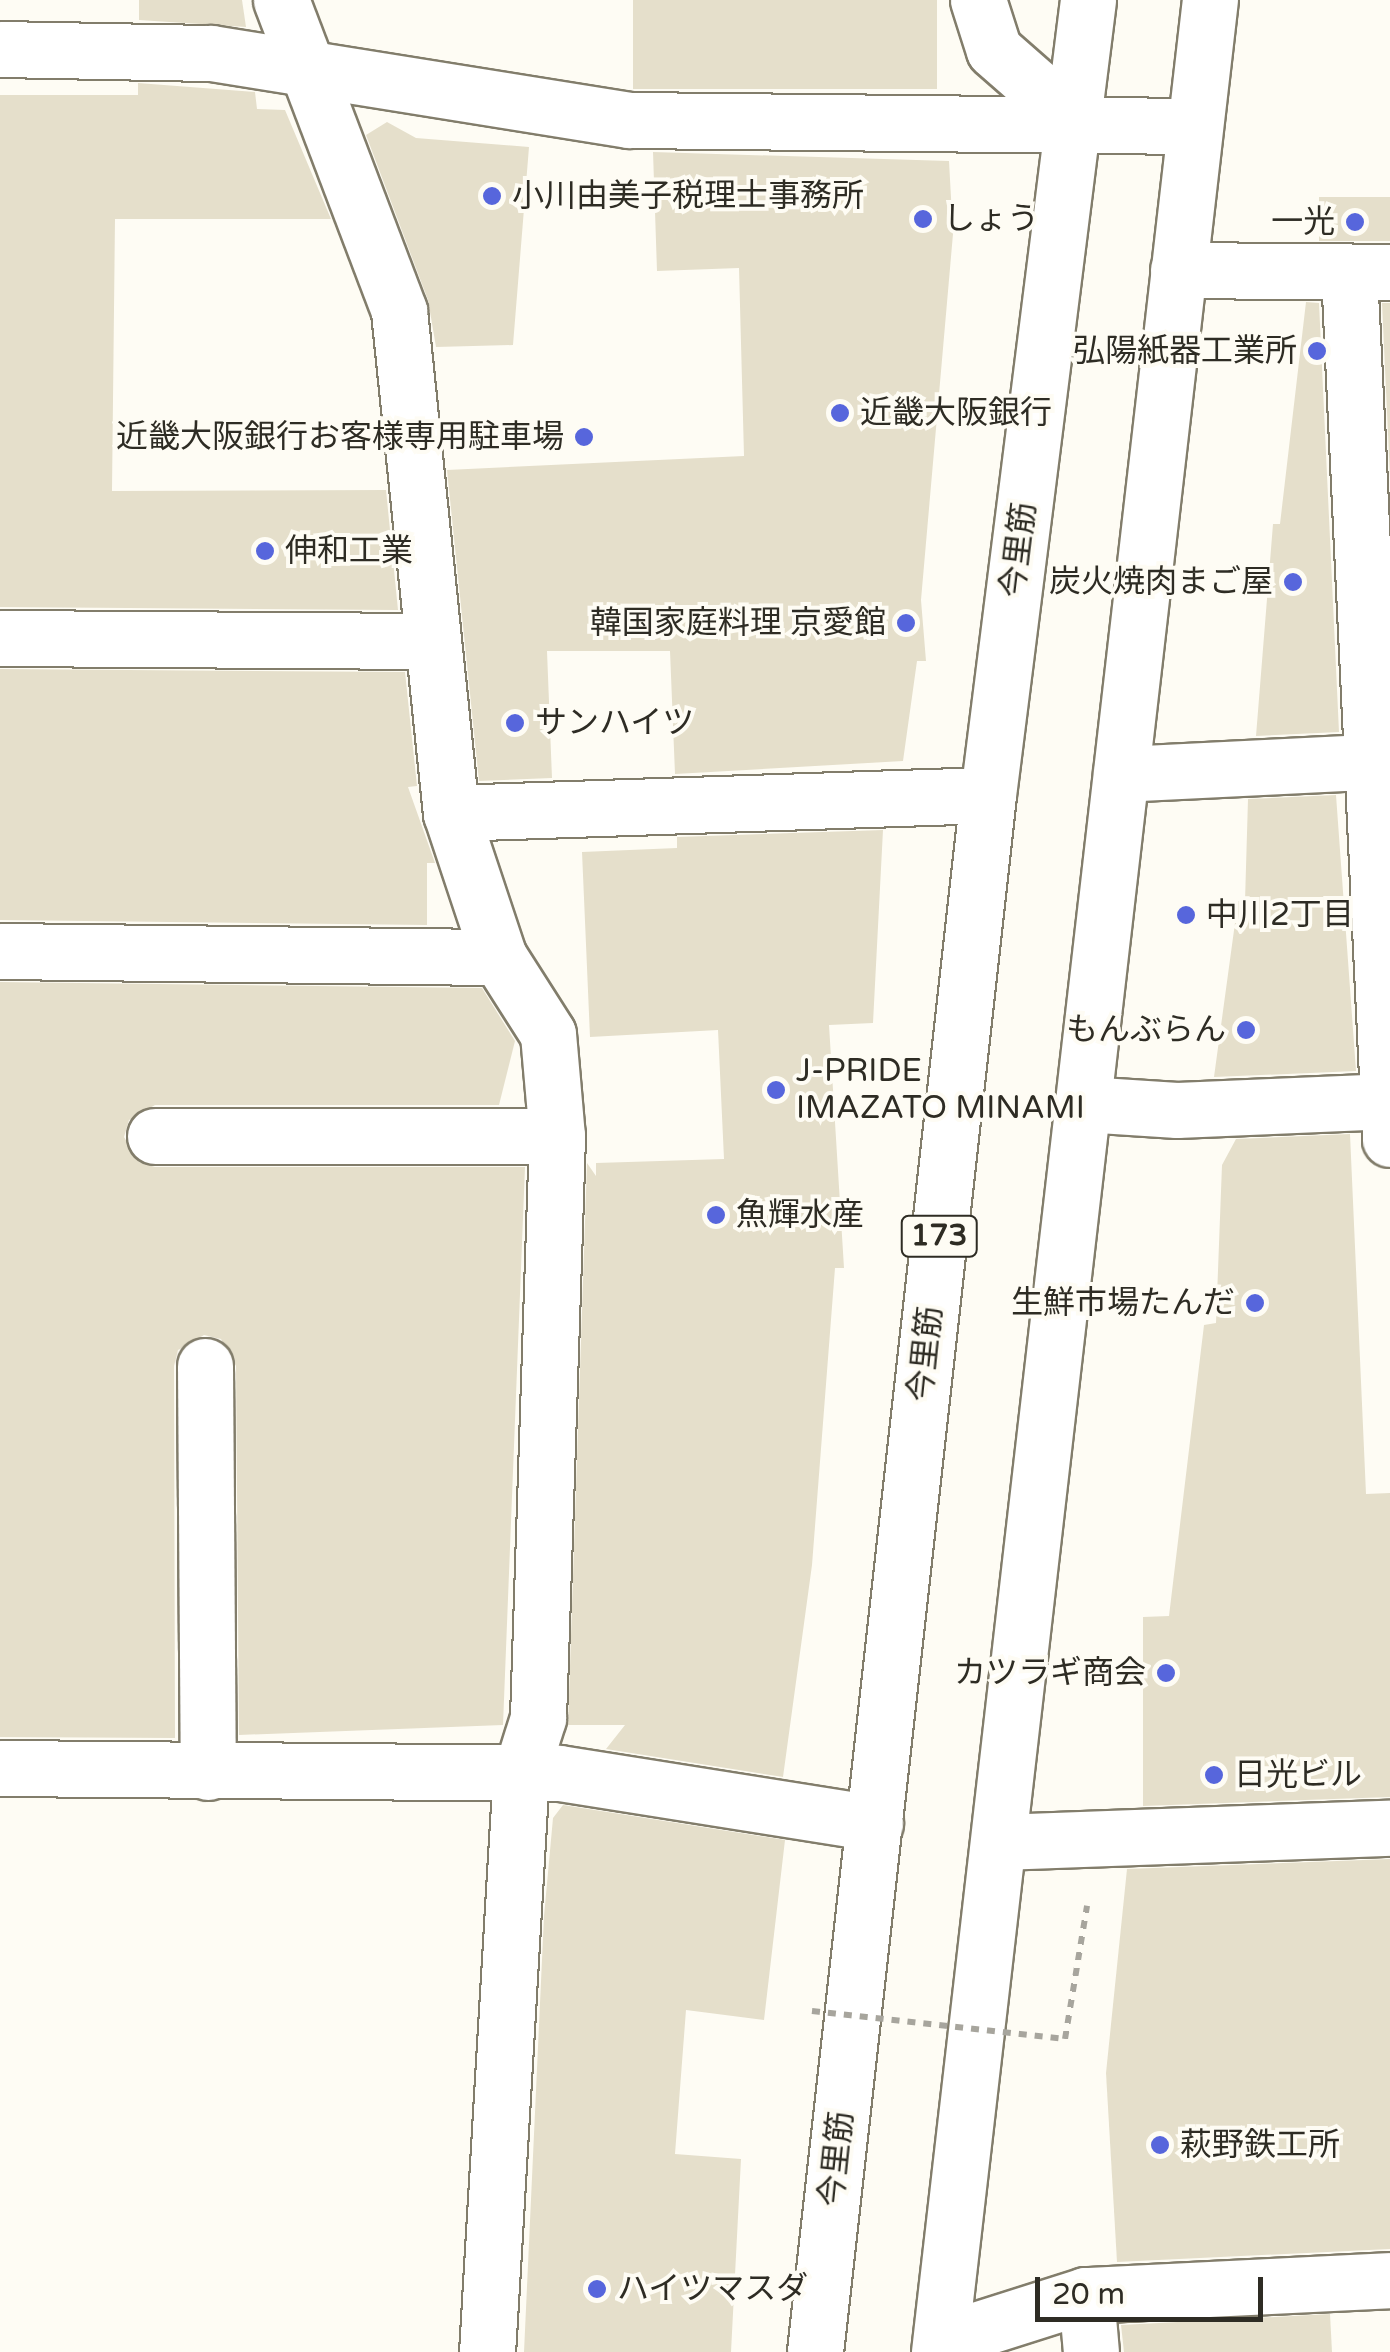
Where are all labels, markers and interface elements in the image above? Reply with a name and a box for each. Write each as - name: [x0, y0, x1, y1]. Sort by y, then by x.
- place label: 小川由美子税理士事務所: [512, 177, 864, 215]
- marker: 小川由美子税理士事務所: [481, 185, 503, 207]
- place label: しょう: [943, 200, 1039, 238]
- place label: 一光: [1271, 203, 1335, 241]
- marker: しょう: [912, 208, 934, 230]
- marker: 一光: [1344, 211, 1366, 233]
- place label: 弘陽紙器工業所: [1073, 332, 1297, 370]
- marker: 弘陽紙器工業所: [1306, 340, 1328, 362]
- place label: 近畿大阪銀行: [860, 394, 1052, 432]
- marker: 近畿大阪銀行: [829, 402, 851, 424]
- place label: 近畿大阪銀行お客様専用駐車場: [116, 418, 564, 456]
- marker: 近畿大阪銀行お客様専用駐車場: [573, 426, 595, 448]
- street label: 今里筋: [994, 500, 1044, 600]
- place label: 伸和工業: [285, 532, 413, 570]
- marker: 伸和工業: [254, 540, 276, 562]
- place label: 炭火焼肉まご屋: [1049, 563, 1273, 601]
- marker: 炭火焼肉まご屋: [1282, 571, 1304, 593]
- place label: 韓国家庭料理 京愛館: [590, 604, 886, 642]
- marker: 韓国家庭料理 京愛館: [895, 612, 917, 634]
- place label: サンハイツ: [535, 704, 695, 742]
- marker: サンハイツ: [504, 712, 526, 734]
- place label: 中川2丁目: [1206, 896, 1354, 934]
- marker: 中川2丁目: [1175, 904, 1197, 926]
- place label: もんぶらん: [1066, 1011, 1226, 1049]
- marker: もんぶらん: [1235, 1019, 1257, 1041]
- place label: J-PRIDE IMAZATO MINAMI: [796, 1053, 1085, 1128]
- marker: J-PRIDE IMAZATO MINAMI: [765, 1079, 787, 1101]
- place label: 魚輝水産: [736, 1196, 864, 1234]
- marker: 魚輝水産: [705, 1204, 727, 1226]
- road number: 173: [899, 1211, 979, 1261]
- place label: 生鮮市場たんだ: [1011, 1284, 1235, 1322]
- marker: 生鮮市場たんだ: [1244, 1292, 1266, 1314]
- street label: 今里筋: [902, 1304, 950, 1404]
- place label: カツラギ商会: [954, 1654, 1146, 1692]
- marker: カツラギ商会: [1155, 1662, 1177, 1684]
- place label: 日光ビル: [1234, 1756, 1362, 1794]
- marker: 日光ビル: [1203, 1764, 1225, 1786]
- street label: 今里筋: [813, 2109, 861, 2209]
- place label: 萩野鉄工所: [1180, 2126, 1340, 2164]
- marker: 萩野鉄工所: [1149, 2134, 1171, 2156]
- scale bar: [1040, 2257, 1268, 2319]
- place label: ハイツマスダ: [617, 2270, 809, 2308]
- text: 20 m: [1052, 2276, 1125, 2313]
- marker: ハイツマスダ: [586, 2278, 608, 2300]

